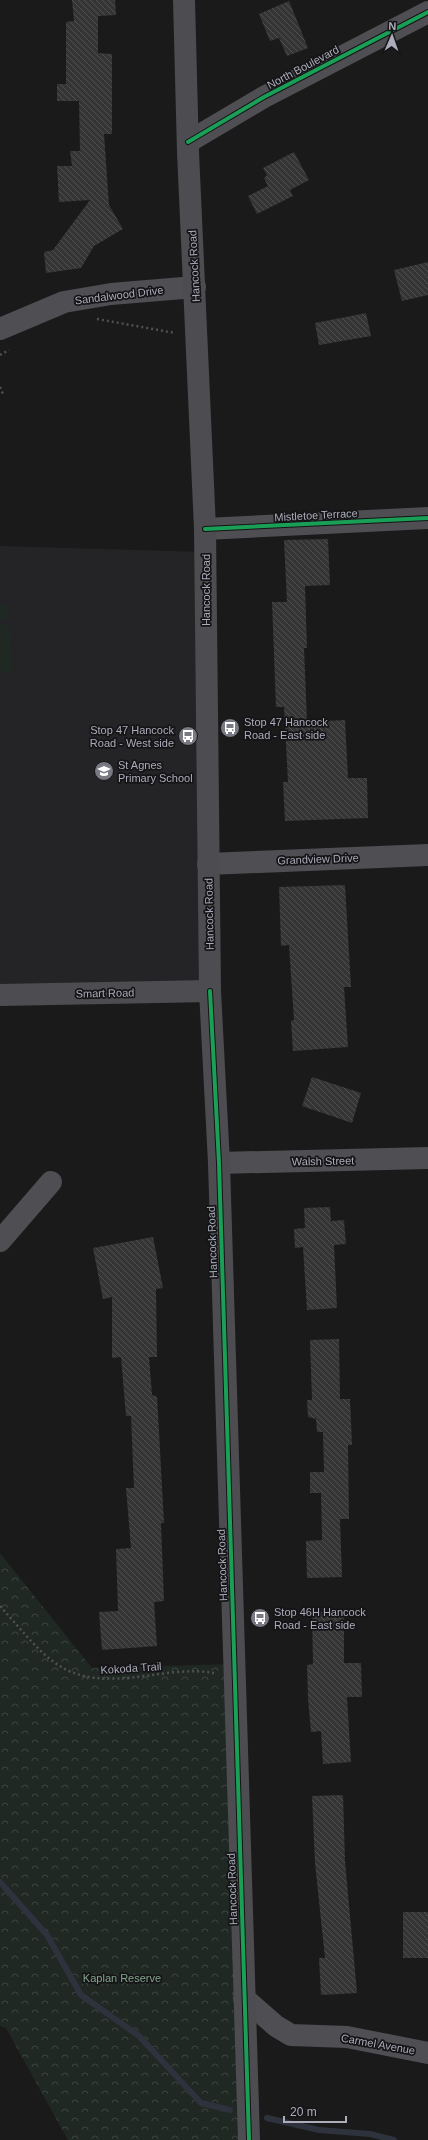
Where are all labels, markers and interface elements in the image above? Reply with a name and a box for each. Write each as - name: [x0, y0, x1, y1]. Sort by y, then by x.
- north arrow: [372, 16, 412, 56]
- text: N: [388, 20, 397, 32]
- street label: North Boulevard: [265, 43, 341, 91]
- street label: Hancock Road: [186, 230, 202, 302]
- street label: Sandalwood Drive: [74, 284, 164, 306]
- street label: Mistletoe Terrace: [274, 507, 358, 523]
- street label: Hancock Road: [200, 554, 212, 626]
- place label: Stop 47 Hancock Road - East side: [244, 716, 328, 741]
- bus stop icon: Stop 47 Hancock Road - East side: [219, 717, 241, 739]
- place label: Stop 47 Hancock Road - West side: [90, 724, 174, 749]
- bus stop icon: Stop 47 Hancock Road - West side: [177, 725, 199, 747]
- place label: St Agnes Primary School: [118, 759, 193, 784]
- school or university icon: St Agnes Primary School: [93, 760, 115, 782]
- street label: Grandview Drive: [277, 852, 359, 866]
- street label: Hancock Road: [202, 878, 216, 950]
- street label: Smart Road: [76, 986, 134, 1000]
- street label: Walsh Street: [292, 1154, 354, 1168]
- street label: Hancock Road: [205, 1206, 219, 1278]
- street label: Hancock Road: [215, 1529, 229, 1601]
- place label: Stop 46H Hancock Road - East side: [274, 1606, 366, 1631]
- bus stop icon: Stop 46H Hancock Road - East side: [249, 1607, 271, 1629]
- street label: Kokoda Trail: [100, 1660, 162, 1676]
- street label: Hancock Road: [225, 1853, 239, 1925]
- park label: Kaplan Reserve: [83, 1972, 161, 1984]
- street label: Carmel Avenue: [340, 2032, 416, 2056]
- scale bar: [284, 2098, 346, 2124]
- text: 20 m: [290, 2105, 317, 2119]

